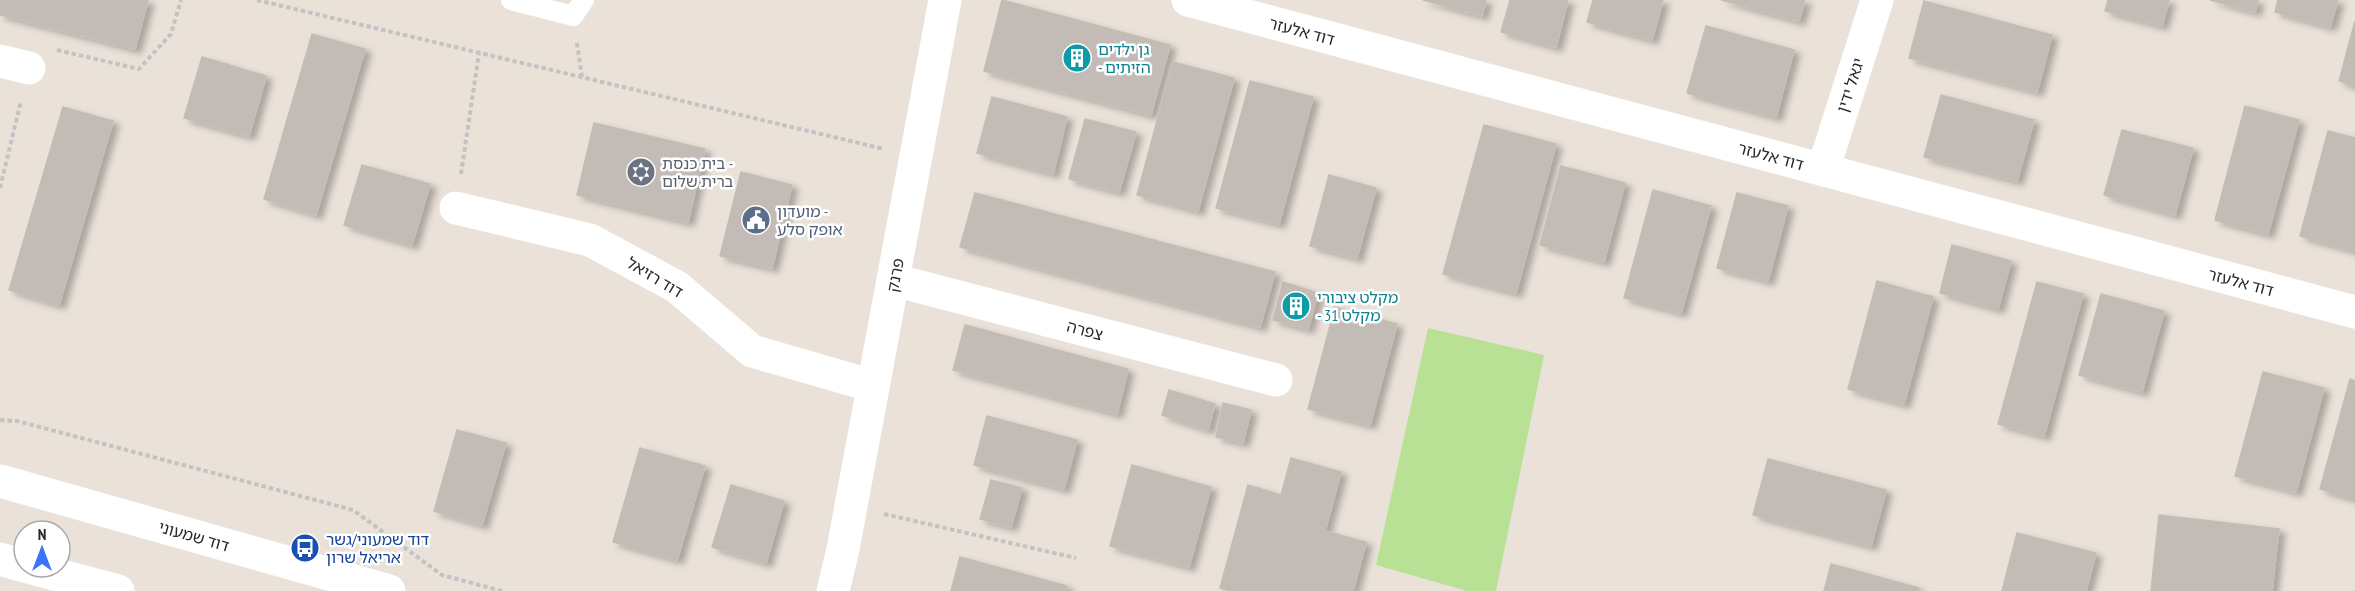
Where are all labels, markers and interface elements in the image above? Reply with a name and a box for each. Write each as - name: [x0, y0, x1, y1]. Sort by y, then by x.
- street label: דוד אלעזר: [1267, 13, 1337, 49]
- place label: גן ילדים - הזיתים: [1098, 39, 1151, 77]
- building icon: גן ילדים - הזיתים: [1061, 42, 1093, 74]
- street label: יגאל ידין: [1832, 55, 1868, 115]
- street label: דוד אלעזר: [1736, 138, 1806, 174]
- place label: בית כנסת - ברית שלום: [662, 153, 734, 191]
- synagogue icon: בית כנסת - ברית שלום: [625, 156, 657, 188]
- place label: מועדון - אופק סלע: [777, 201, 843, 239]
- public building icon: מועדון - אופק סלע: [740, 204, 772, 236]
- street label: דוד רזיאל: [623, 252, 687, 302]
- street label: פרנק: [882, 256, 908, 294]
- street label: דוד אלעזר: [2206, 264, 2276, 300]
- place label: מקלט ציבורי - מקלט 31: [1317, 287, 1398, 325]
- building icon: מקלט ציבורי - מקלט 31: [1280, 290, 1312, 322]
- street label: צפרה: [1065, 316, 1105, 344]
- street label: דוד שמעוני: [156, 516, 232, 556]
- north arrow: [12, 519, 72, 579]
- text: N: [38, 524, 46, 544]
- place label: דוד שמעוני/גשר אריאל שרון: [326, 529, 430, 567]
- bus stop icon: דוד שמעוני/גשר אריאל שרון: [289, 532, 321, 564]

